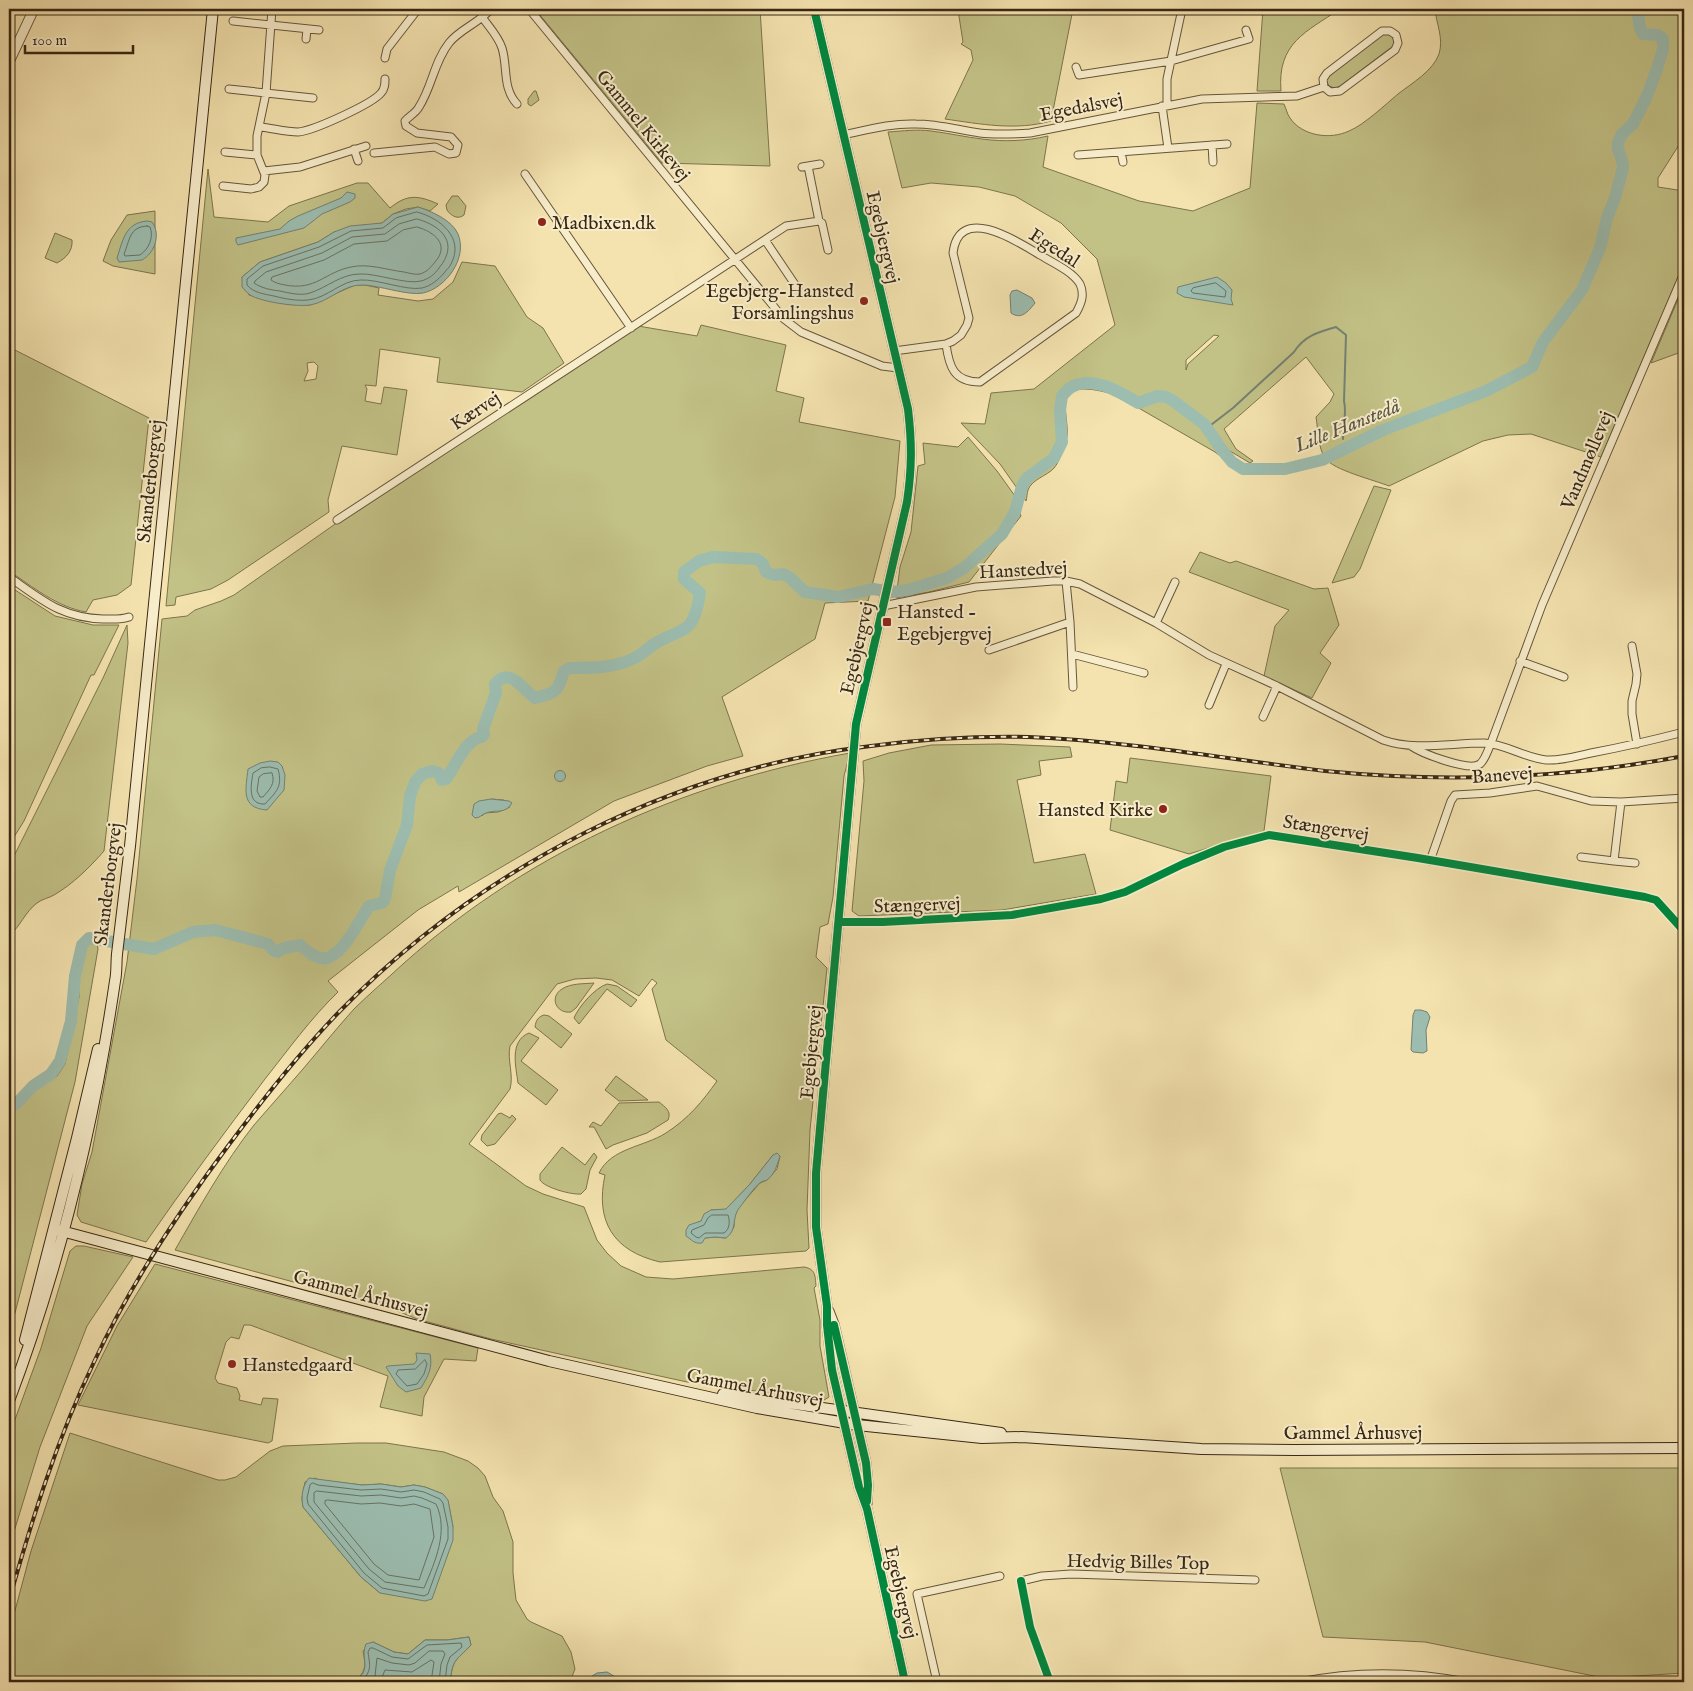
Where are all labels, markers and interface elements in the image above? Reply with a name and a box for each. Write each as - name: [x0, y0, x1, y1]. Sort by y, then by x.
- scale bar: [25, 22, 132, 54]
- text: 100 m: [32, 31, 68, 50]
- street label: Gammel Kirkevej: [590, 66, 695, 187]
- street label: Egedalsvej: [1038, 88, 1125, 128]
- street label: Egebjergvej: [860, 189, 904, 286]
- place label: Madbixen.dk: [552, 212, 656, 236]
- marker: Madbixen.dk: [536, 216, 548, 228]
- street label: Egedal: [1024, 223, 1084, 274]
- place label: Egebjerg-Hansted Forsamlingshus: [706, 280, 855, 326]
- marker: Egebjerg-Hansted Forsamlingshus: [858, 295, 870, 307]
- street label: Kærvej: [447, 387, 506, 437]
- water label: Lille Hanstedå: [1290, 394, 1404, 459]
- street label: Vandmøllevej: [1556, 408, 1619, 515]
- street label: Skanderborgvej: [133, 418, 169, 544]
- street label: Hanstedvej: [978, 557, 1068, 585]
- street label: Egebjergvej: [836, 600, 880, 697]
- place label: Hansted - Egebjergvej: [897, 601, 992, 647]
- marker: Hansted - Egebjergvej: [881, 616, 893, 628]
- street label: Banevej: [1471, 762, 1534, 790]
- place label: Hansted Kirke: [1038, 799, 1153, 823]
- marker: Hansted Kirke: [1157, 803, 1169, 815]
- street label: Stængervej: [1281, 810, 1370, 848]
- street label: Skanderborgvej: [90, 821, 128, 947]
- street label: Stængervej: [873, 892, 961, 920]
- street label: Egebjergvej: [796, 1004, 828, 1100]
- street label: Gammel Århusvej: [290, 1264, 431, 1324]
- place label: Hanstedgaard: [242, 1354, 353, 1378]
- marker: Hanstedgaard: [226, 1358, 238, 1370]
- street label: Gammel Århusvej: [684, 1363, 825, 1414]
- street label: Gammel Århusvej: [1284, 1421, 1422, 1446]
- street label: Egebjergvej: [878, 1544, 922, 1641]
- street label: Hedvig Billes Top: [1066, 1550, 1210, 1576]

